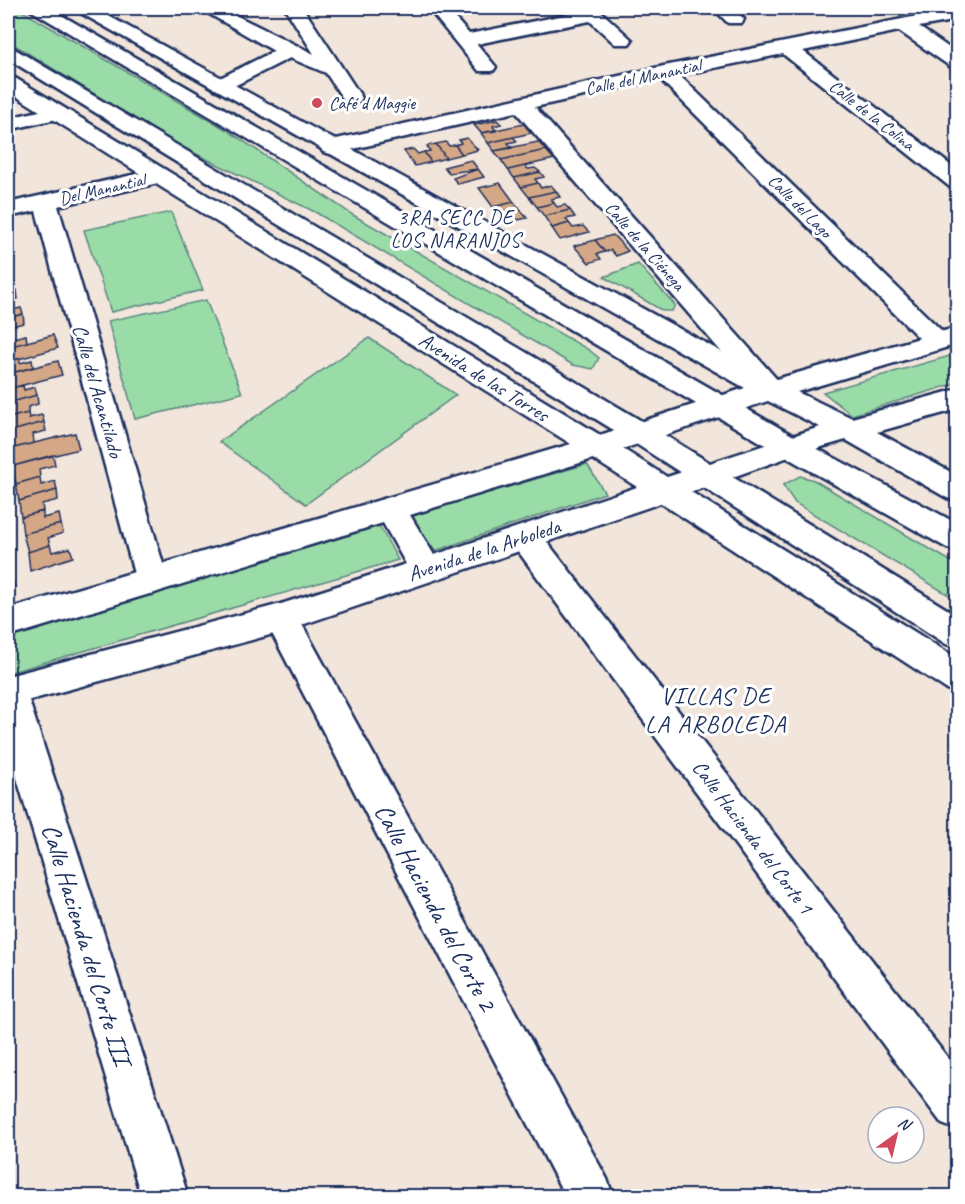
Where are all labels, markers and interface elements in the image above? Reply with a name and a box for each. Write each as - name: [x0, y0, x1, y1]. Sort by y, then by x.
- street label: Calle del Manantial: [583, 53, 706, 100]
- street label: Calle de la Colina: [825, 75, 920, 156]
- place label: Café d Maggie: [329, 92, 416, 114]
- marker: Café d Maggie: [310, 96, 324, 110]
- street label: Del Manantial: [57, 168, 150, 210]
- street label: Calle del Lago: [763, 169, 838, 244]
- street label: Calle de la Ciénega: [600, 197, 691, 296]
- district label: 3RA SECC DE LOS NARANJOS: [391, 205, 524, 253]
- street label: Calle del Acantilado: [67, 322, 130, 462]
- street label: Avenida de las Torres: [414, 327, 555, 428]
- street label: Avenida de la Arboleda: [405, 513, 565, 587]
- district label: VILLAS DE LA ARBOLEDA: [645, 681, 787, 739]
- street label: Calle Hacienda del Corte 1: [687, 755, 820, 920]
- street label: Calle Hacienda del Corte 2: [367, 798, 505, 1018]
- street label: Calle Hacienda del Corte III: [34, 820, 140, 1074]
- north arrow: [866, 1105, 926, 1165]
- text: N: [894, 1112, 916, 1136]

